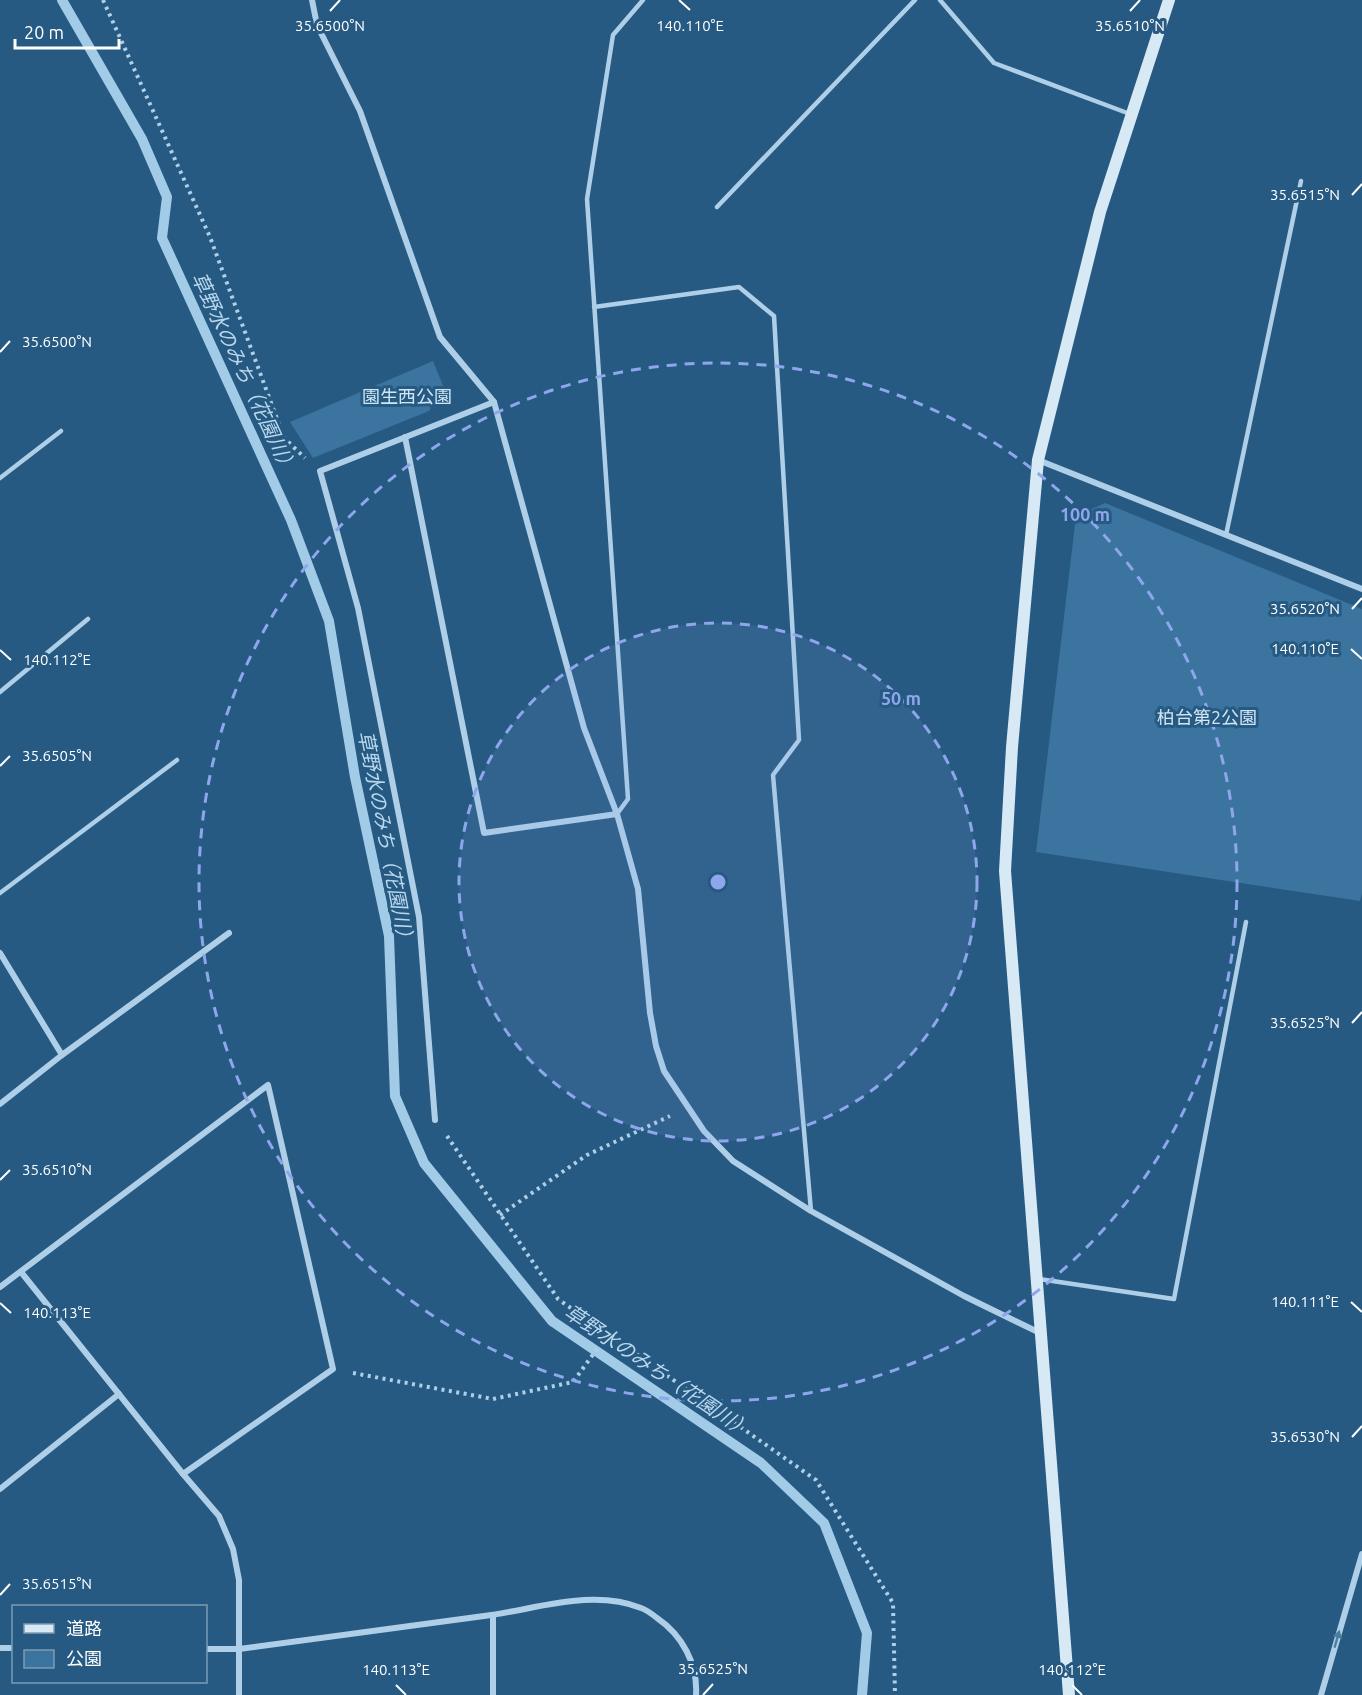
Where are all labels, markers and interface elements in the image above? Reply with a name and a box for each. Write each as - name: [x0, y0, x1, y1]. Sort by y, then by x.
- scale bar: [15, 12, 118, 50]
- text: 35.6500°N: [295, 17, 365, 34]
- text: 140.110°E: [656, 17, 724, 34]
- text: 35.6510°N: [1095, 17, 1165, 34]
- text: 20 m: [24, 22, 64, 42]
- text: 35.6515°N: [1270, 186, 1340, 203]
- water label: 草野水のみち（花園川）: [188, 268, 301, 477]
- text: 35.6500°N: [22, 333, 92, 350]
- park label: 園生西公園: [362, 386, 452, 406]
- text: 100 m: [1060, 504, 1110, 524]
- text: 35.6520°N: [1270, 600, 1340, 617]
- text: 140.110°E: [1271, 640, 1339, 657]
- text: 140.112°E: [23, 651, 91, 668]
- text: 50 m: [881, 688, 921, 708]
- park label: 柏台第2公園: [1157, 707, 1257, 727]
- water label: 草野水のみち（花園川）: [354, 729, 419, 949]
- text: 35.6505°N: [22, 747, 92, 764]
- centre of rings: [708, 872, 728, 892]
- text: 35.6525°N: [1270, 1014, 1340, 1031]
- text: 35.6510°N: [22, 1161, 92, 1178]
- text: 140.111°E: [1271, 1293, 1339, 1310]
- water label: 草野水のみち（花園川）: [561, 1300, 756, 1442]
- text: 140.113°E: [23, 1304, 91, 1321]
- text: 35.6530°N: [1270, 1428, 1340, 1445]
- text: 35.6515°N: [22, 1575, 92, 1592]
- legend: [12, 1605, 207, 1683]
- text: 道路: [66, 1618, 102, 1638]
- one-way arrow: [1333, 1630, 1342, 1648]
- text: 公園: [66, 1648, 102, 1668]
- text: 35.6525°N: [678, 1660, 748, 1677]
- text: 140.113°E: [362, 1661, 430, 1678]
- text: 140.112°E: [1038, 1661, 1106, 1678]

